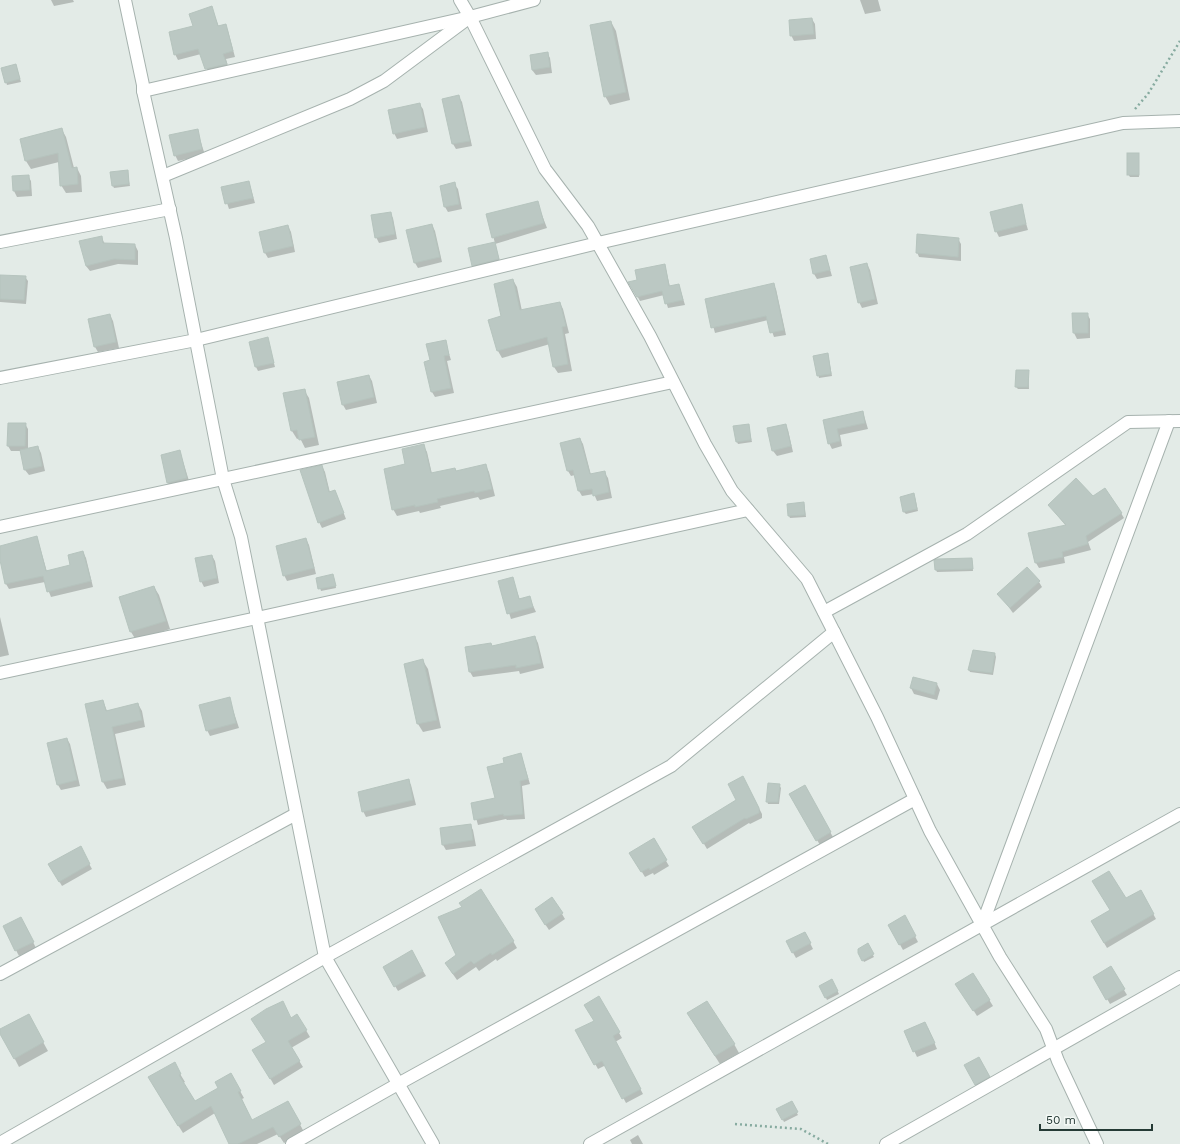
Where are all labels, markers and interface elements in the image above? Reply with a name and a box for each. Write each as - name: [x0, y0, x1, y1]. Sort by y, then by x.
- scale bar: [1040, 1106, 1152, 1132]
- text: 50 m: [1046, 1113, 1076, 1127]

